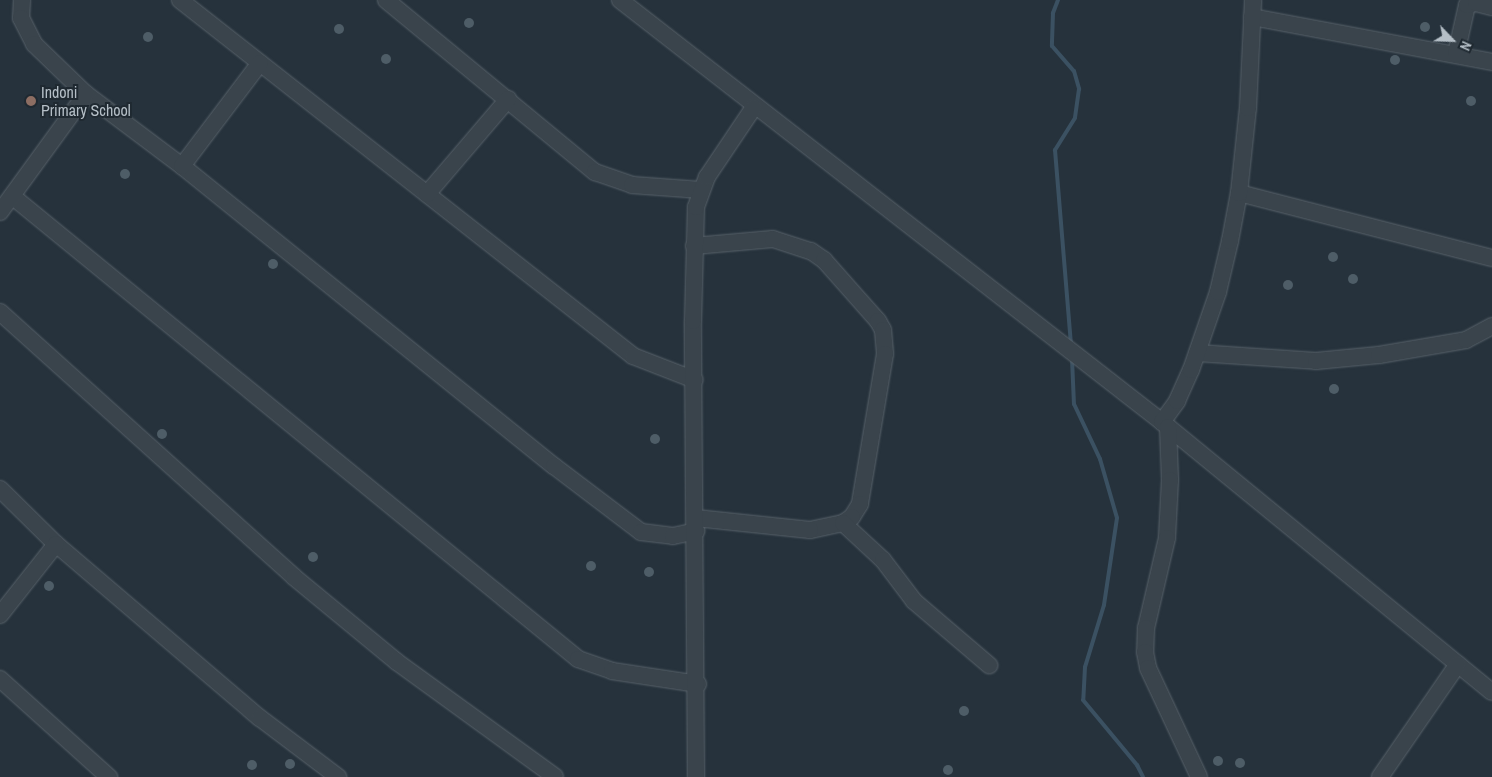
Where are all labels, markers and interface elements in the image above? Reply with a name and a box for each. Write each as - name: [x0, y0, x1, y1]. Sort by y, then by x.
- north arrow: [1427, 15, 1477, 65]
- text: N: [1456, 39, 1476, 54]
- place label: Indoni Primary School: [41, 82, 131, 120]
- marker: Indoni Primary School: [25, 95, 37, 107]

